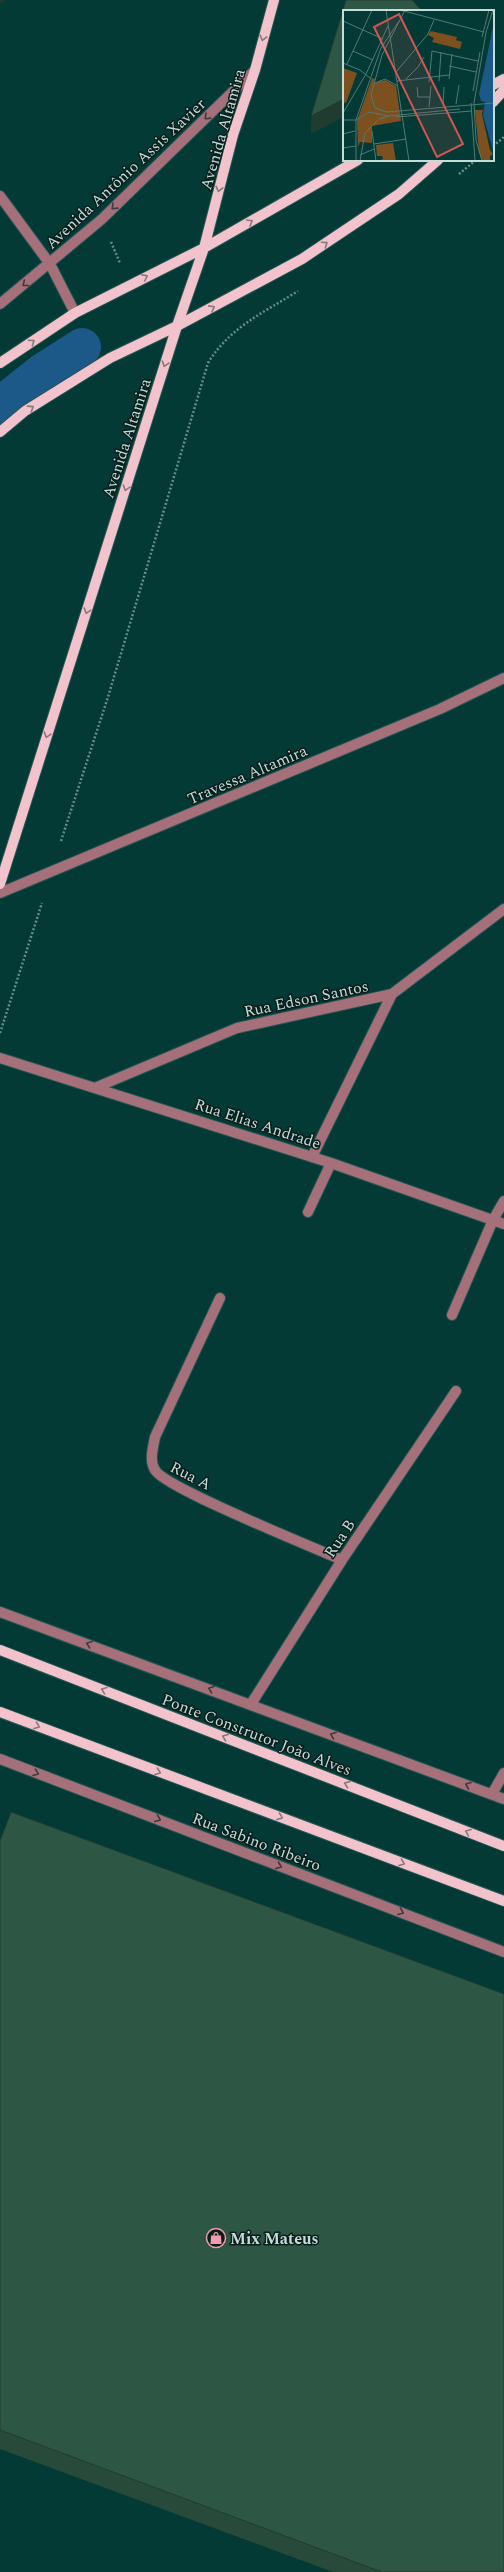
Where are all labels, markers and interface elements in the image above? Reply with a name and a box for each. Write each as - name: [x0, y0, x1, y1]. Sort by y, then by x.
- inset map: [343, 10, 494, 161]
- one-way arrow: [260, 34, 268, 41]
- street label: Avenida Altamira: [194, 66, 252, 193]
- street label: Avenida Antônio Assis Xavier: [40, 93, 211, 255]
- one-way arrow: [204, 112, 212, 120]
- one-way arrow: [215, 185, 224, 192]
- one-way arrow: [111, 202, 119, 210]
- one-way arrow: [246, 219, 253, 226]
- one-way arrow: [320, 242, 327, 249]
- one-way arrow: [141, 274, 148, 282]
- one-way arrow: [22, 279, 29, 286]
- one-way arrow: [207, 305, 215, 313]
- one-way arrow: [28, 339, 35, 346]
- one-way arrow: [162, 360, 170, 367]
- street label: Avenida Altamira: [96, 375, 158, 501]
- one-way arrow: [27, 405, 34, 412]
- one-way arrow: [122, 484, 131, 491]
- one-way arrow: [83, 608, 92, 615]
- one-way arrow: [44, 732, 52, 739]
- street label: Travessa Altamira: [184, 739, 311, 811]
- street label: Rua Edson Santos: [242, 974, 371, 1024]
- street label: Rua Elias Andrade: [191, 1092, 324, 1156]
- street label: Rua A: [166, 1455, 215, 1496]
- street label: Rua B: [318, 1514, 361, 1563]
- one-way arrow: [86, 1641, 93, 1649]
- one-way arrow: [208, 1686, 215, 1694]
- one-way arrow: [101, 1687, 108, 1695]
- street label: Ponte Construtor João Alves: [158, 1688, 355, 1782]
- one-way arrow: [33, 1721, 40, 1729]
- one-way arrow: [329, 1731, 336, 1739]
- one-way arrow: [222, 1734, 229, 1742]
- one-way arrow: [155, 1767, 162, 1775]
- one-way arrow: [33, 1768, 40, 1776]
- one-way arrow: [343, 1781, 350, 1789]
- one-way arrow: [464, 1782, 471, 1790]
- street label: Rua Sabino Ribeiro: [189, 1806, 325, 1878]
- one-way arrow: [276, 1813, 283, 1821]
- one-way arrow: [154, 1815, 161, 1823]
- one-way arrow: [464, 1828, 471, 1836]
- one-way arrow: [398, 1858, 405, 1866]
- one-way arrow: [276, 1861, 283, 1869]
- one-way arrow: [397, 1908, 404, 1916]
- shop icon: Mix Mateus: [205, 2227, 227, 2249]
- place label: Mix Mateus: [230, 2227, 319, 2251]

